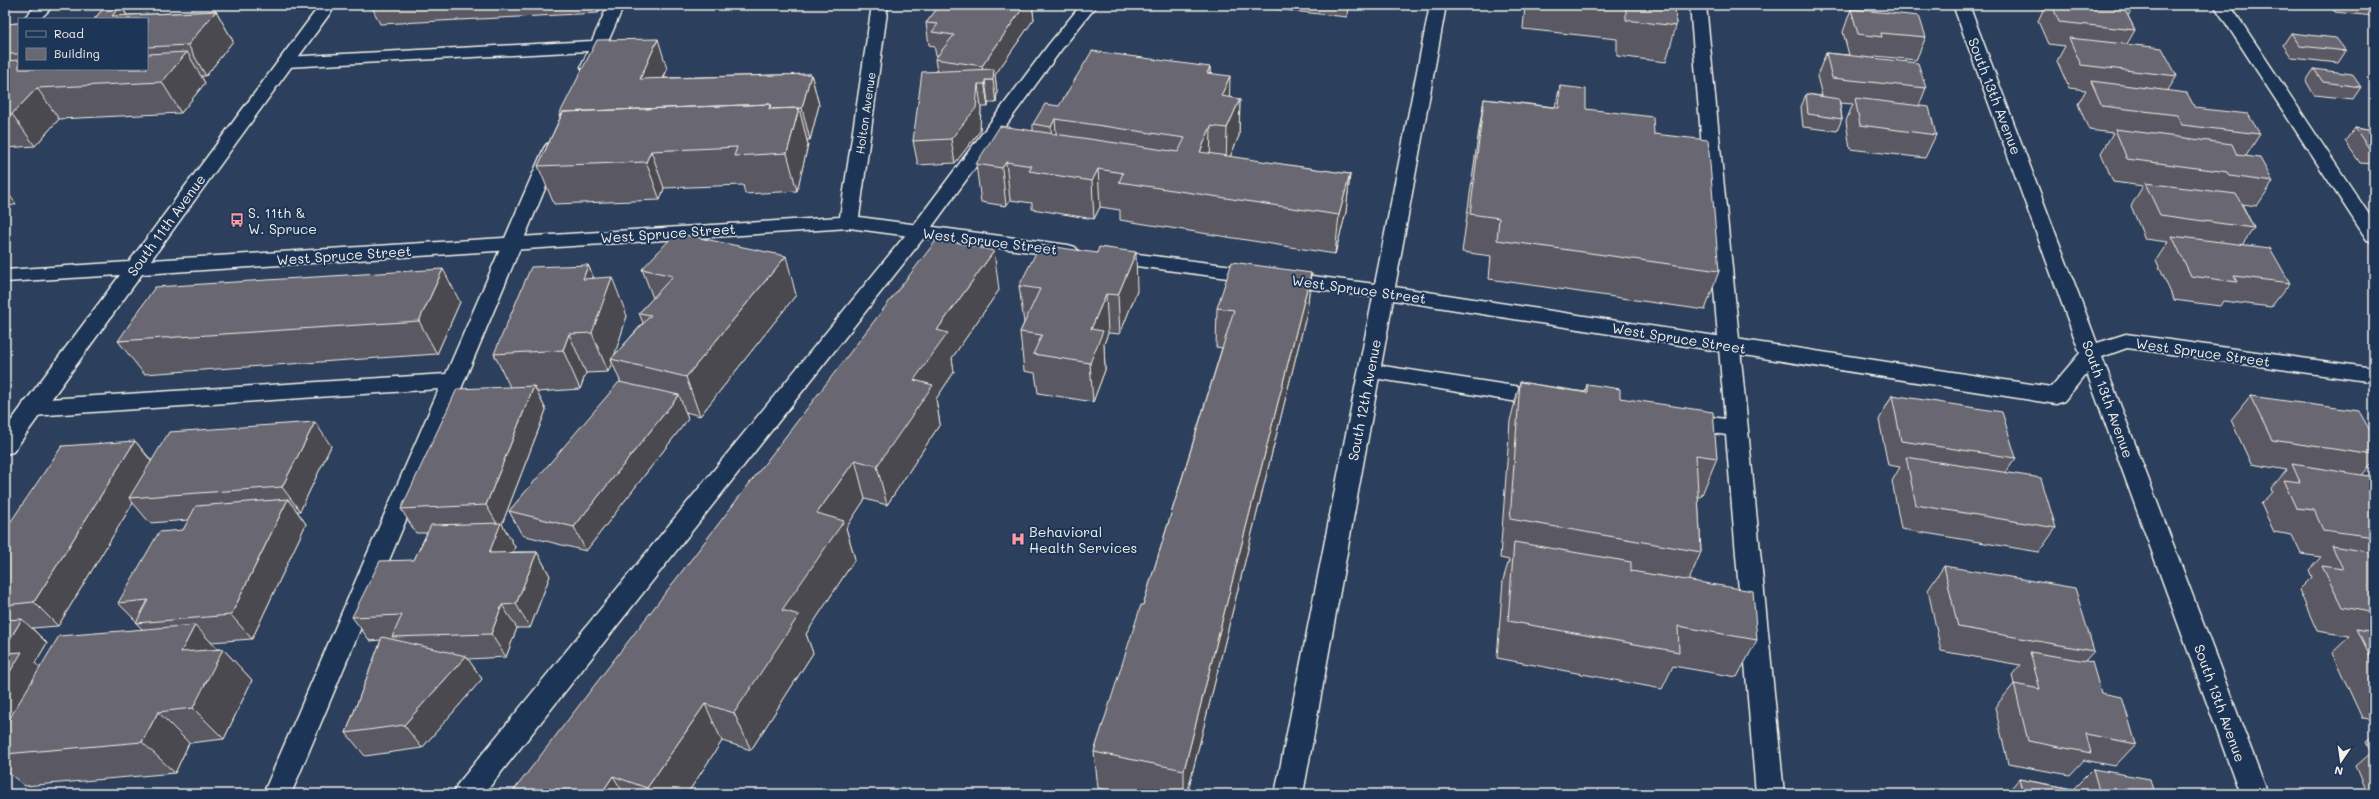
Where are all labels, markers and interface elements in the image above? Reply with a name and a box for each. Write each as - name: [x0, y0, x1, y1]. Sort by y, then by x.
- legend: [18, 18, 148, 70]
- text: Road: [54, 25, 84, 41]
- street label: South 13th Avenue: [1964, 35, 2026, 157]
- text: Building: [54, 45, 100, 61]
- street label: Holton Avenue: [851, 71, 879, 155]
- street label: South 11th Avenue: [122, 170, 210, 280]
- place label: S. 11th & W. Spruce: [248, 203, 317, 238]
- bus stop icon: S. 11th & W. Spruce: [229, 212, 245, 228]
- street label: West Spruce Street: [600, 219, 736, 247]
- street label: West Spruce Street: [922, 223, 1058, 259]
- street label: West Spruce Street: [276, 241, 412, 269]
- street label: West Spruce Street: [1291, 270, 1427, 308]
- street label: West Spruce Street: [1611, 318, 1747, 358]
- street label: West Spruce Street: [2135, 333, 2271, 371]
- street label: South 12th Avenue: [1343, 338, 1385, 462]
- street label: South 13th Avenue: [2078, 338, 2138, 460]
- place label: Behavioral Health Services: [1029, 522, 1137, 557]
- hospital icon: Behavioral Health Services: [1010, 531, 1026, 547]
- street label: South 13th Avenue: [2190, 642, 2250, 764]
- north arrow: [2321, 741, 2361, 781]
- text: N: [2333, 763, 2344, 779]

